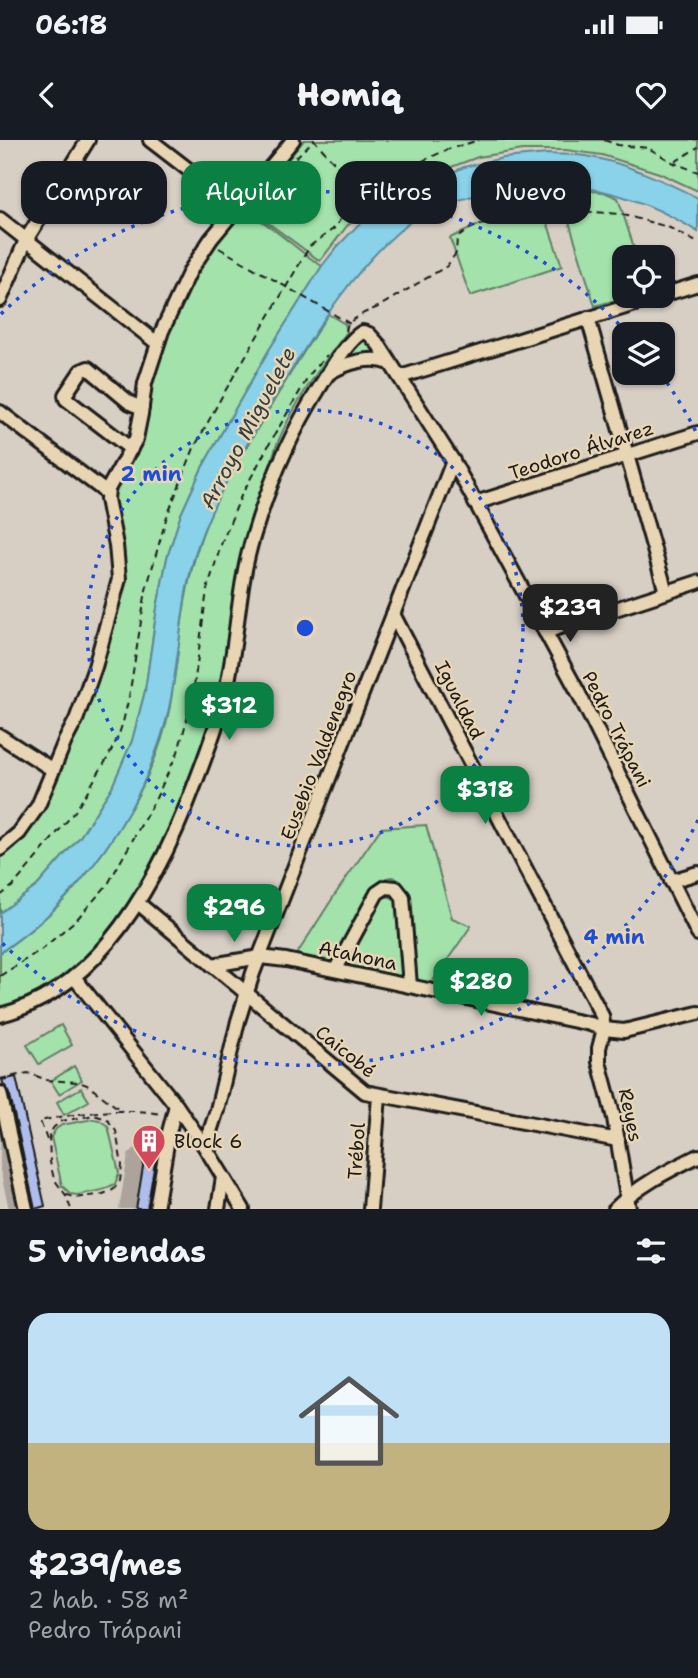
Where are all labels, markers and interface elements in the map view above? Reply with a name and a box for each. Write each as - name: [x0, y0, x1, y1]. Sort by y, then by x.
- text: 06:18: [35, 7, 108, 42]
- text: Homiq: [297, 73, 401, 116]
- icon: back: [28, 76, 66, 114]
- icon: heart: [632, 76, 670, 114]
- chip: Comprar: [21, 161, 167, 224]
- chip: Alquilar: [181, 161, 321, 224]
- chip: Filtros: [335, 161, 457, 224]
- chip: Nuevo: [471, 161, 591, 224]
- map controls: [612, 245, 675, 385]
- button: locate: [612, 245, 675, 308]
- button: layers: [612, 322, 675, 385]
- water label: Arroyo Miguelete: [193, 342, 303, 514]
- street label: Teodoro Álvarez: [505, 414, 657, 486]
- text: 2 min: [120, 460, 182, 488]
- pin: $239: [529, 584, 611, 644]
- text: $239: [539, 592, 601, 622]
- centre of rings: [293, 616, 317, 640]
- street label: Igualdad: [429, 657, 490, 744]
- street label: Eusebio Valdenegro: [275, 667, 362, 843]
- street label: Pedro Trápani: [576, 667, 657, 792]
- pin: $312: [188, 682, 270, 742]
- text: $312: [201, 690, 257, 720]
- pin: $318: [444, 766, 526, 826]
- text: $318: [456, 774, 514, 804]
- pin: $296: [193, 884, 275, 944]
- text: $296: [203, 892, 265, 922]
- text: 4 min: [583, 923, 645, 951]
- street label: Atahona: [316, 935, 400, 976]
- pin: $280: [440, 958, 522, 1018]
- text: $280: [449, 966, 513, 996]
- street label: Caicobé: [310, 1019, 381, 1083]
- street label: Reyes: [613, 1086, 648, 1144]
- building icon: Block 6: [130, 1122, 168, 1171]
- street label: Trébol: [342, 1122, 371, 1180]
- place label: Block 6: [174, 1129, 243, 1154]
- text: 5 viviendas: [28, 1231, 206, 1272]
- icon: filters: [632, 1232, 670, 1270]
- icon: home: [286, 1358, 412, 1484]
- text: $239/mes: [28, 1544, 182, 1585]
- text: 2 hab. · 58 m²: [28, 1585, 189, 1615]
- text: Pedro Trápani: [28, 1615, 182, 1645]

